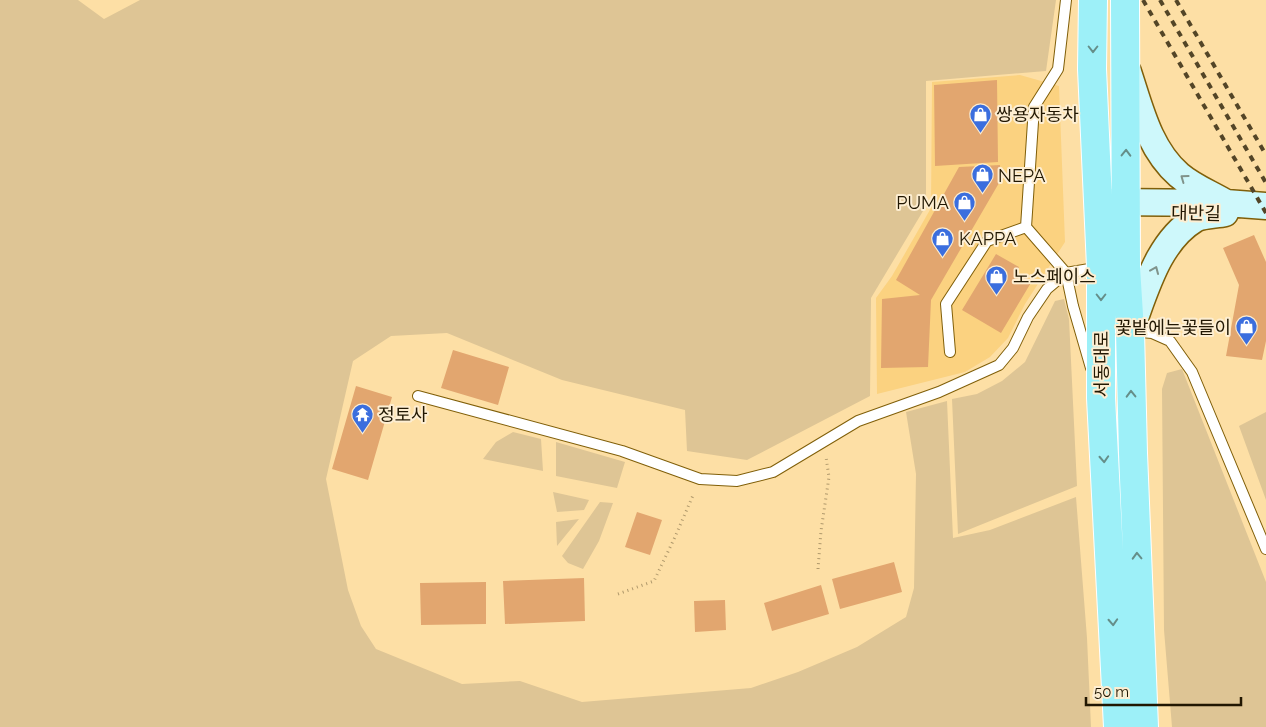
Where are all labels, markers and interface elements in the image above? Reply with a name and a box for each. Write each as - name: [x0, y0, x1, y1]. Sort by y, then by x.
- one-way arrow: [1088, 45, 1098, 53]
- shop icon: 쌍용자동차: [968, 102, 992, 133]
- place label: 쌍용자동차: [996, 104, 1079, 125]
- one-way arrow: [1120, 149, 1131, 157]
- shop icon: NEPA: [970, 163, 994, 194]
- place label: NEPA: [998, 165, 1045, 186]
- one-way arrow: [1180, 175, 1190, 184]
- shop icon: PUMA: [953, 190, 977, 221]
- place label: PUMA: [896, 192, 949, 213]
- street label: 대반길: [1171, 202, 1221, 224]
- shop icon: KAPPA: [931, 226, 955, 257]
- place label: KAPPA: [959, 228, 1016, 249]
- shop icon: 노스페이스: [985, 264, 1009, 295]
- place label: 노스페이스: [1013, 266, 1096, 287]
- one-way arrow: [1148, 266, 1159, 275]
- one-way arrow: [1096, 294, 1106, 301]
- shop icon: 꽃밭에는꽃들이: [1235, 315, 1259, 346]
- place label: 꽃밭에는꽃들이: [1115, 317, 1231, 338]
- street label: 서동대로: [1091, 331, 1112, 397]
- one-way arrow: [1126, 389, 1137, 397]
- temple icon: 정토사: [350, 402, 374, 433]
- place label: 정토사: [378, 404, 428, 425]
- one-way arrow: [1099, 456, 1110, 464]
- one-way arrow: [1132, 552, 1142, 560]
- one-way arrow: [1107, 618, 1118, 626]
- scale bar: [1086, 674, 1241, 706]
- text: 50 m: [1094, 683, 1129, 701]

